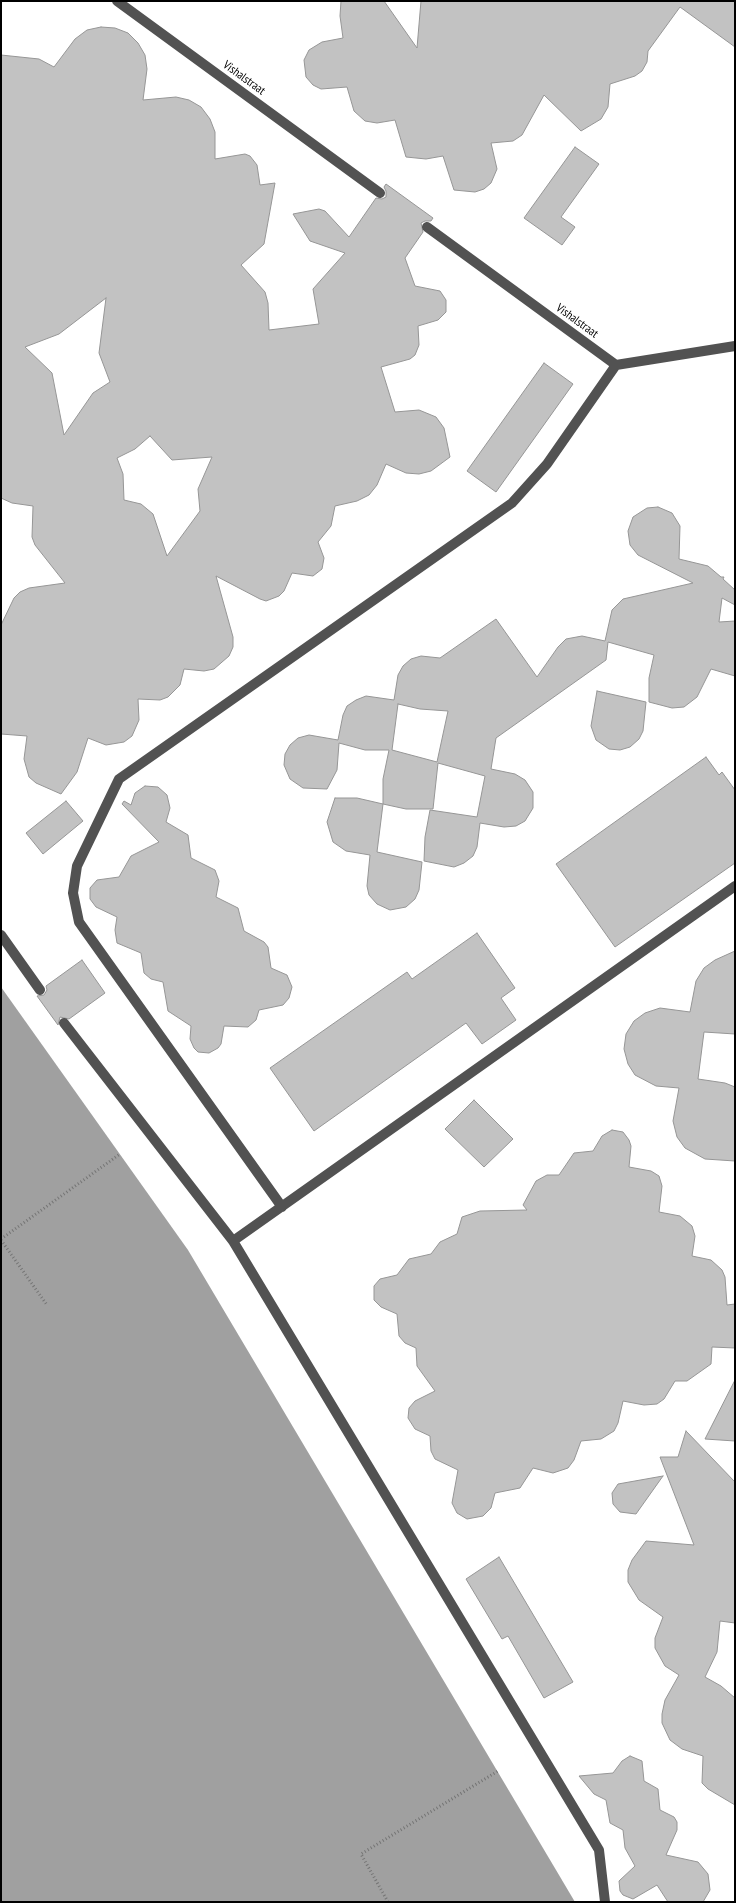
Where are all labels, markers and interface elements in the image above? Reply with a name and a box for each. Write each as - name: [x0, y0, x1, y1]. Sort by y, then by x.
- street label: Vishalstraat: [220, 58, 268, 98]
- street label: Vishalstraat: [553, 301, 601, 341]

